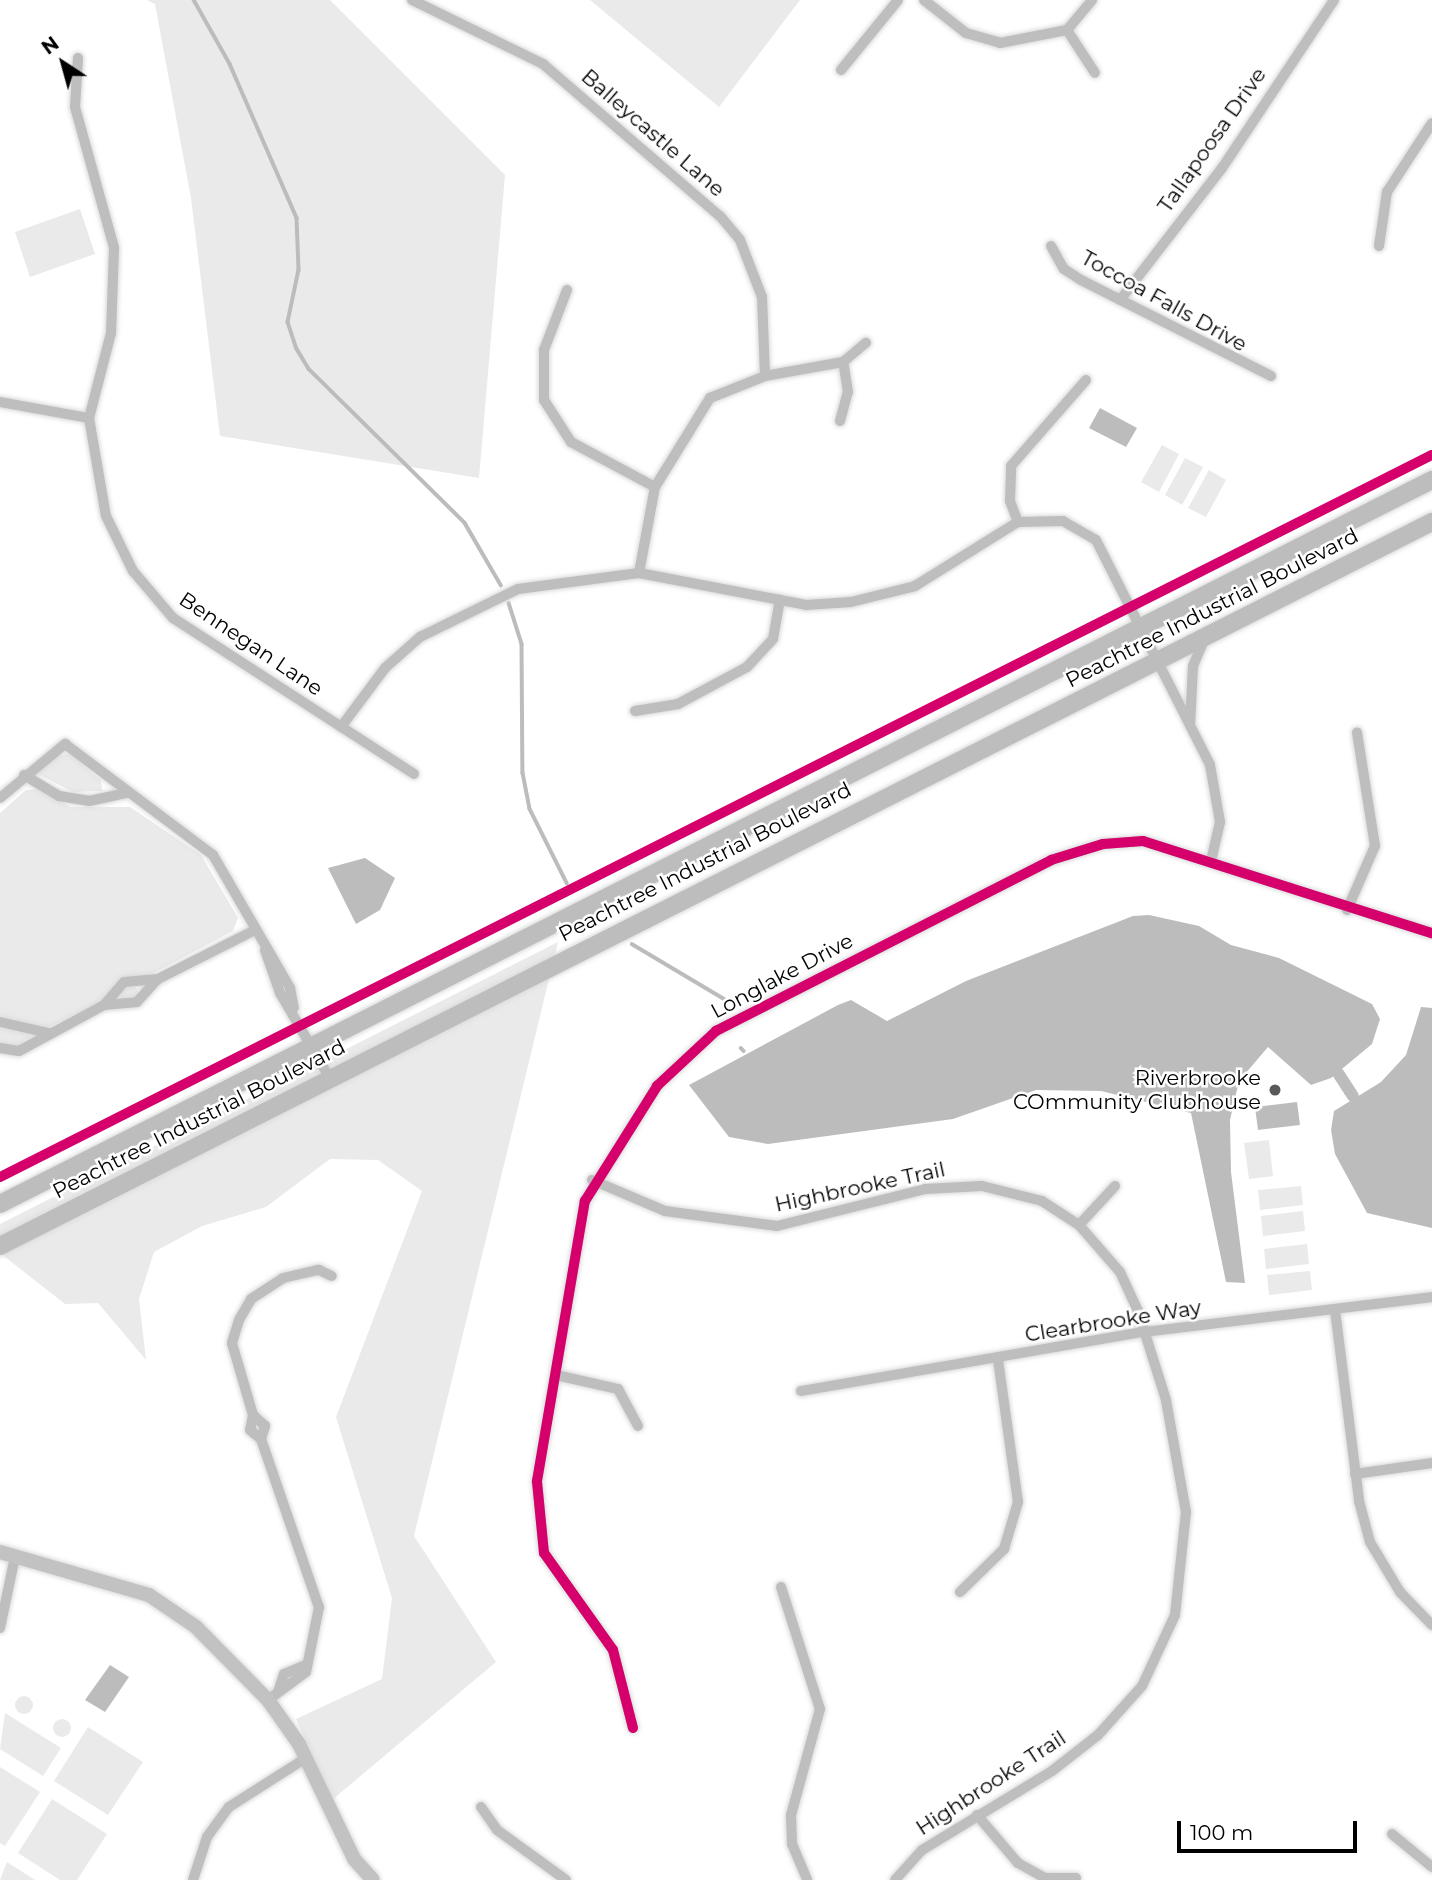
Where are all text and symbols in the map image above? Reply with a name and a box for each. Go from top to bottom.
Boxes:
north arrow [28,28,98,98]
text: N [37,32,63,59]
street label: Tallapoosa Drive [1153,63,1271,217]
street label: Balleycastle Lane [576,64,730,202]
street label: Toccoa Falls Drive [1077,245,1251,357]
street label: Peachtree Industrial Boulevard [1061,523,1363,693]
street label: Bennegan Lane [174,587,328,701]
street label: Peachtree Industrial Boulevard [554,777,856,947]
street label: Longlake Drive [707,928,857,1024]
street label: Peachtree Industrial Boulevard [48,1034,350,1204]
place label: Riverbrooke COmmunity Clubhouse [1013,1065,1261,1115]
marker: Riverbrooke COmmunity Clubhouse [1267,1082,1283,1098]
street label: Highbrooke Trail [773,1157,947,1217]
street label: Clearbrooke Way [1023,1295,1203,1347]
street label: Highbrooke Trail [911,1725,1071,1841]
scale bar [1180,1806,1360,1850]
text: 100 m [1190,1820,1253,1845]

